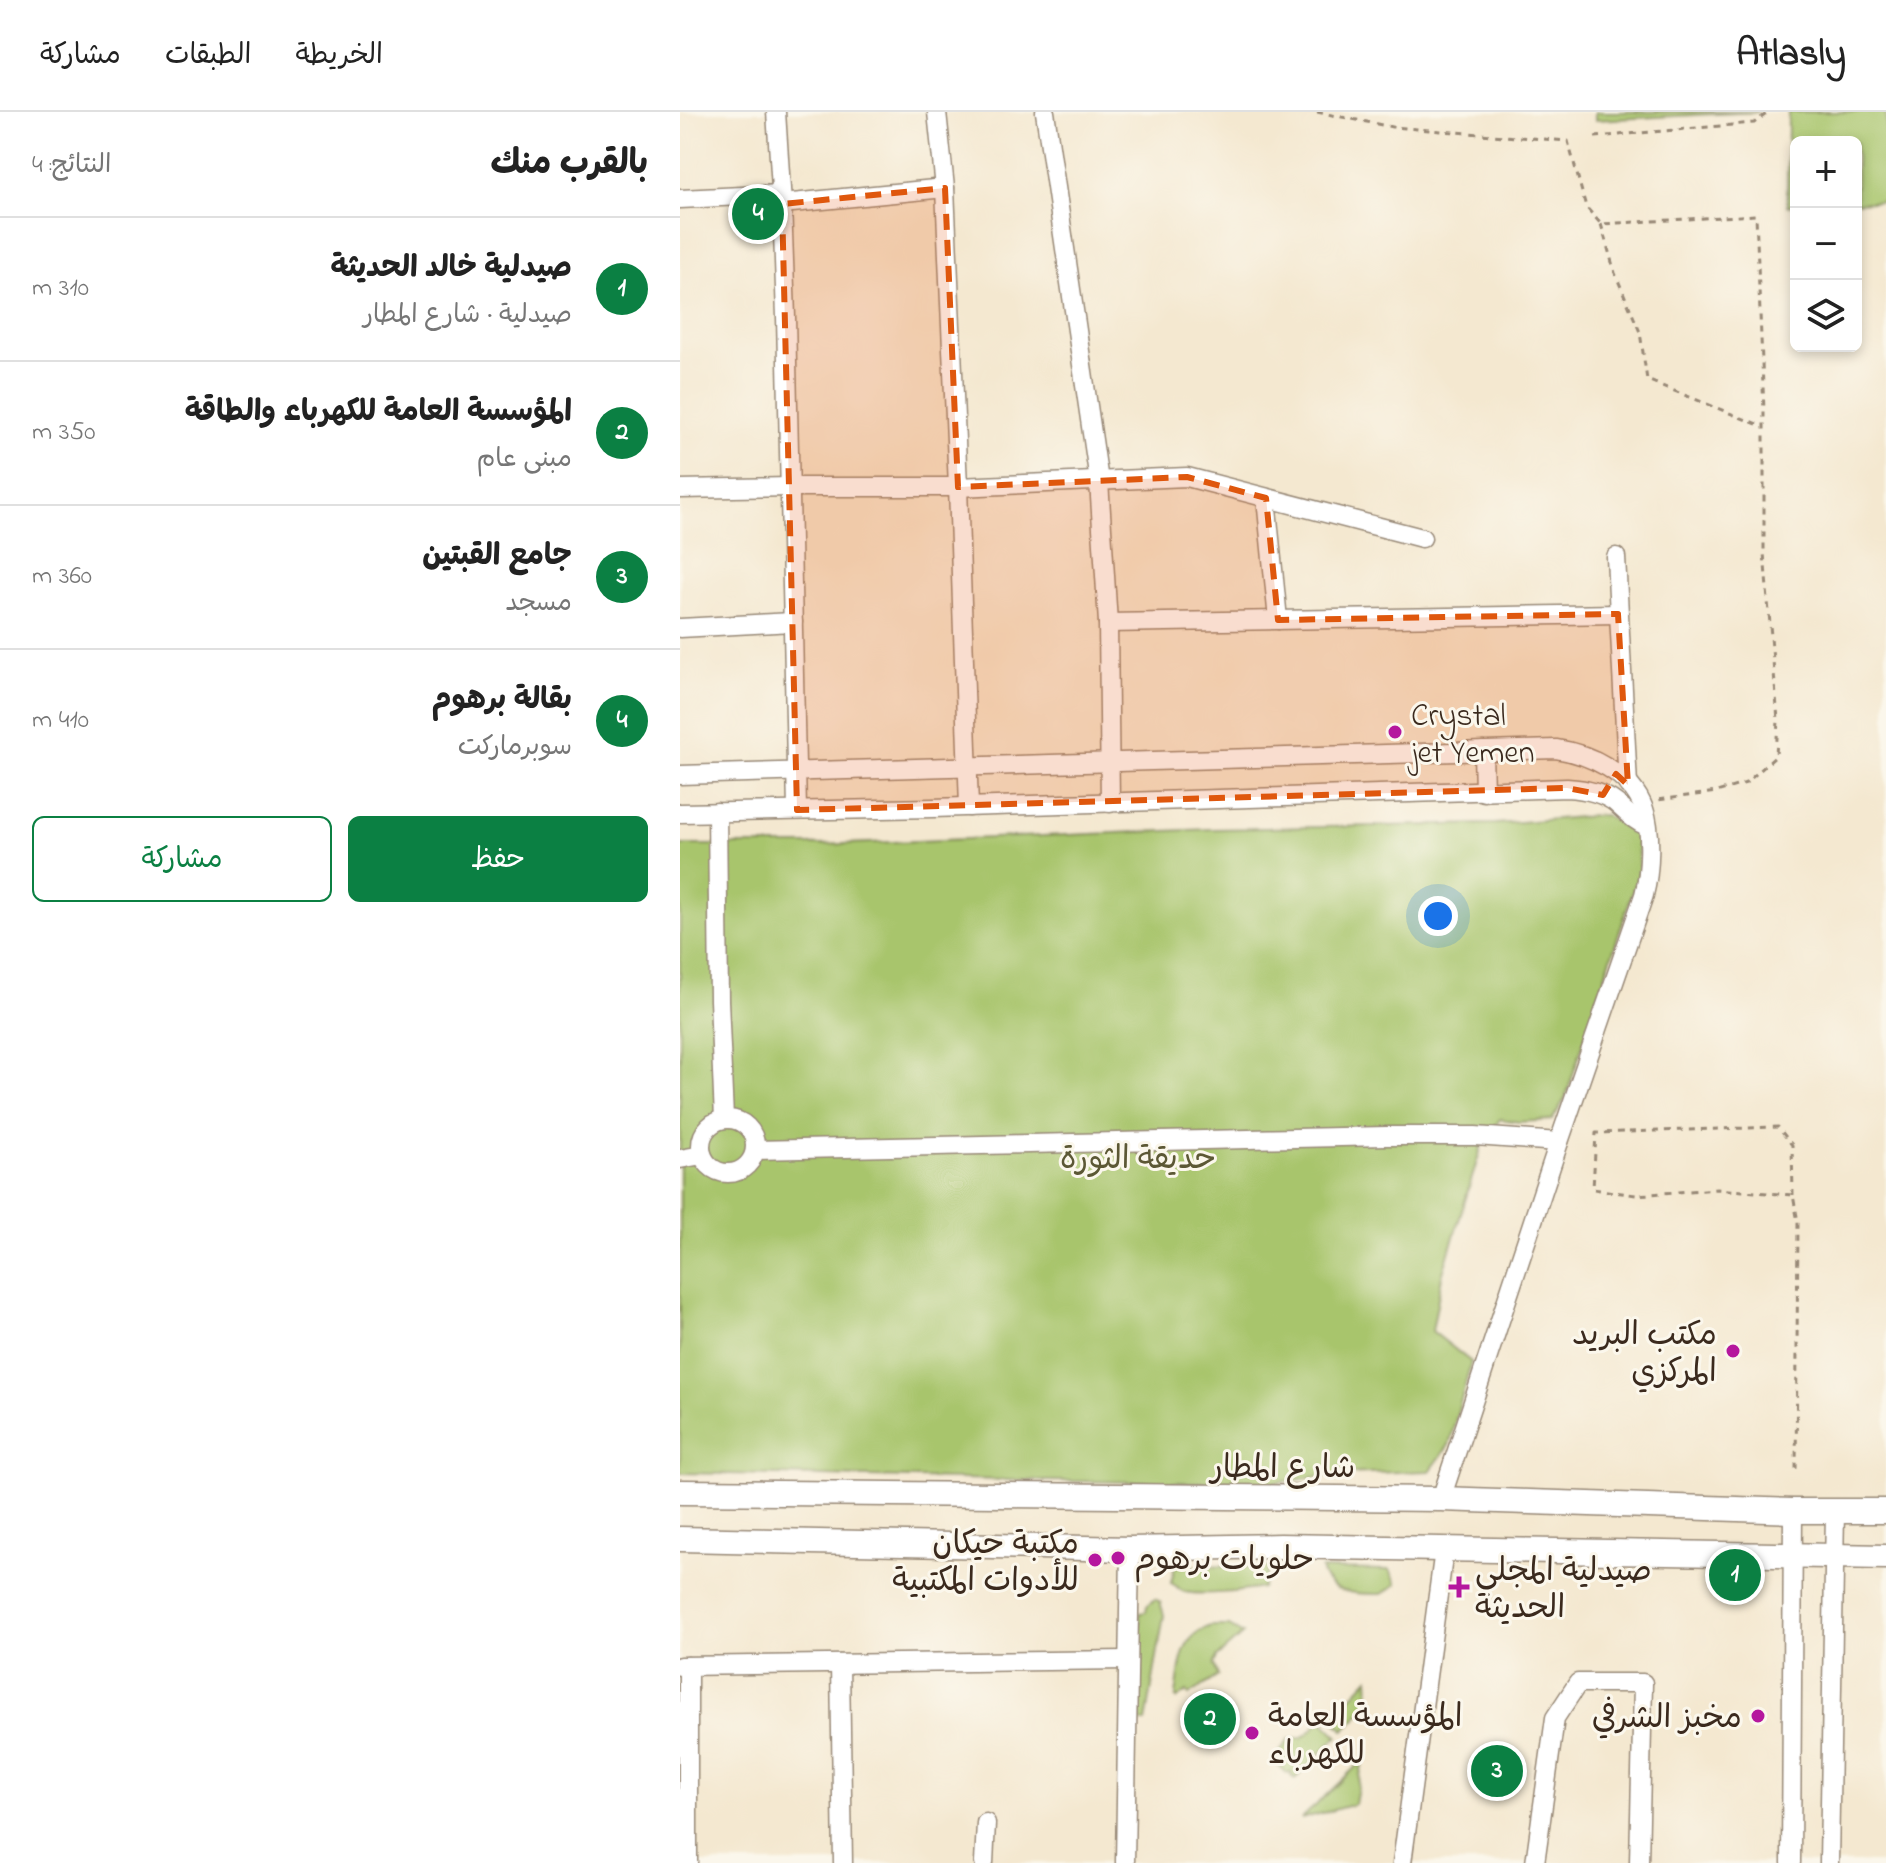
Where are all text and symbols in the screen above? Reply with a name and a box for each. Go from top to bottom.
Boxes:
text: Atlasly [1736,27,1846,83]
text: مشاركة [40,36,121,77]
text: الطبقات [165,36,251,77]
text: الخريطة [295,36,383,77]
map controls [1790,136,1862,352]
button: + [1790,136,1862,208]
text: بالقرب منك [490,140,648,190]
text: النتائج: 4 [32,147,111,185]
pin: 4 [732,184,784,244]
button: − [1790,208,1862,280]
text: صيدلية خالد الحديثة [330,247,572,291]
text: 310 m [32,270,89,308]
text: 1 [618,270,626,308]
button: layers [1790,280,1862,352]
text: صيدلية · شارع المطار [363,297,572,335]
text: المؤسسة العامة للكهرباء والطاقة [185,391,572,435]
text: 350 m [32,414,96,452]
text: 2 [616,414,628,452]
text: مبنى عام [476,441,572,479]
text: جامع القبتين [422,535,572,579]
text: 360 m [32,558,92,596]
text: 3 [617,558,627,596]
text: مسجد [505,585,572,623]
text: بقالة برهوم [432,679,572,723]
place label: Crystal jet Yemen [1407,694,1534,778]
text: 410 m [32,702,89,740]
text: 4 [617,702,627,740]
marker: Crystal jet Yemen [1386,723,1404,741]
text: سوبرماركت [458,729,572,767]
button: مشاركة [32,816,332,902]
button: حفظ [348,816,648,902]
your location [1418,896,1458,936]
park label: حديقة الثورة [1060,1137,1216,1184]
place label: مكتب البريد المركزي [1572,1313,1717,1397]
marker: مكتب البريد المركزي [1724,1342,1742,1360]
street label: شارع المطار [1208,1446,1355,1493]
place label: مكتبة حيكان للأدوات المكتبية [892,1522,1079,1606]
place label: حلويات برهوم [1134,1538,1314,1585]
pin: 1 [1709,1545,1761,1605]
marker: حلويات برهوم [1109,1549,1127,1567]
place label: صيدلية المجلي الحديثة [1475,1549,1652,1633]
marker: مكتبة حيكان للأدوات المكتبية [1086,1551,1104,1569]
marker: صيدلية المجلي الحديثة [1450,1578,1468,1596]
pin: 2 [1184,1689,1236,1749]
place label: المؤسسة العامة للكهرباء [1268,1695,1463,1779]
place label: مخبز الشرفي [1592,1696,1742,1743]
marker: مخبز الشرفي [1749,1707,1767,1725]
marker: المؤسسة العامة للكهرباء [1243,1724,1261,1742]
pin: 3 [1471,1741,1523,1801]

